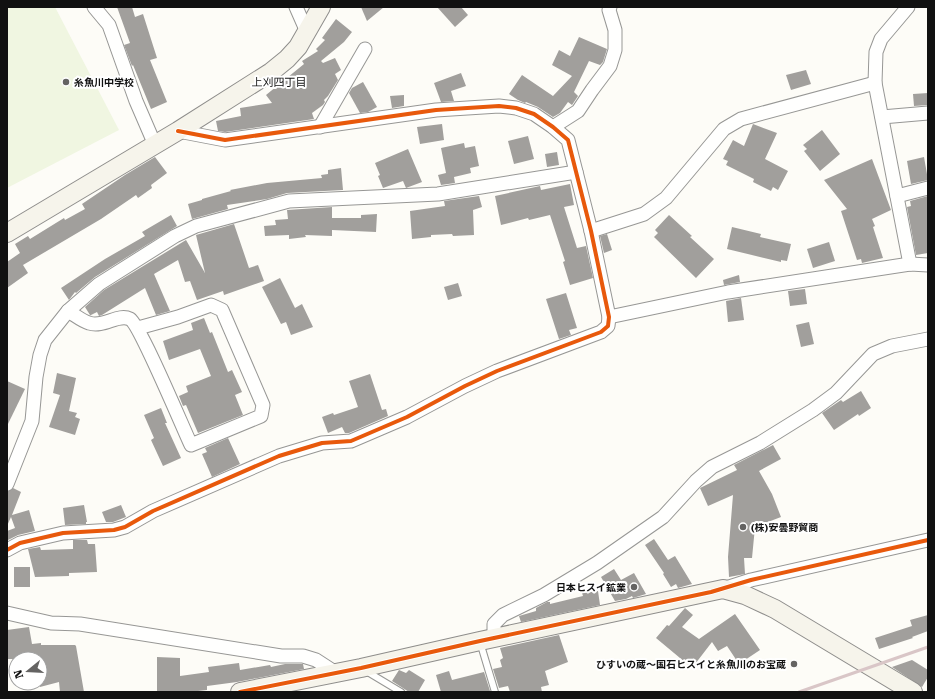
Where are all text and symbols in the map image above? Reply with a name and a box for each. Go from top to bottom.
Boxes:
district label: 上刈四丁目 [252,76,307,89]
marker: 糸魚川中学校 [61,77,71,87]
place label: 糸魚川中学校 [74,77,134,88]
marker: (株)安曇野貿商 [738,522,748,532]
place label: (株)安曇野貿商 [751,522,818,533]
place label: 日本ヒスイ鉱業 [556,582,626,593]
marker: 日本ヒスイ鉱業 [629,582,639,592]
north arrow [8,651,48,691]
place label: ひすいの蔵～国石ヒスイと糸魚川のお宝蔵 [596,659,786,670]
marker: ひすいの蔵～国石ヒスイと糸魚川のお宝蔵 [789,659,799,669]
text: N [11,667,26,680]

